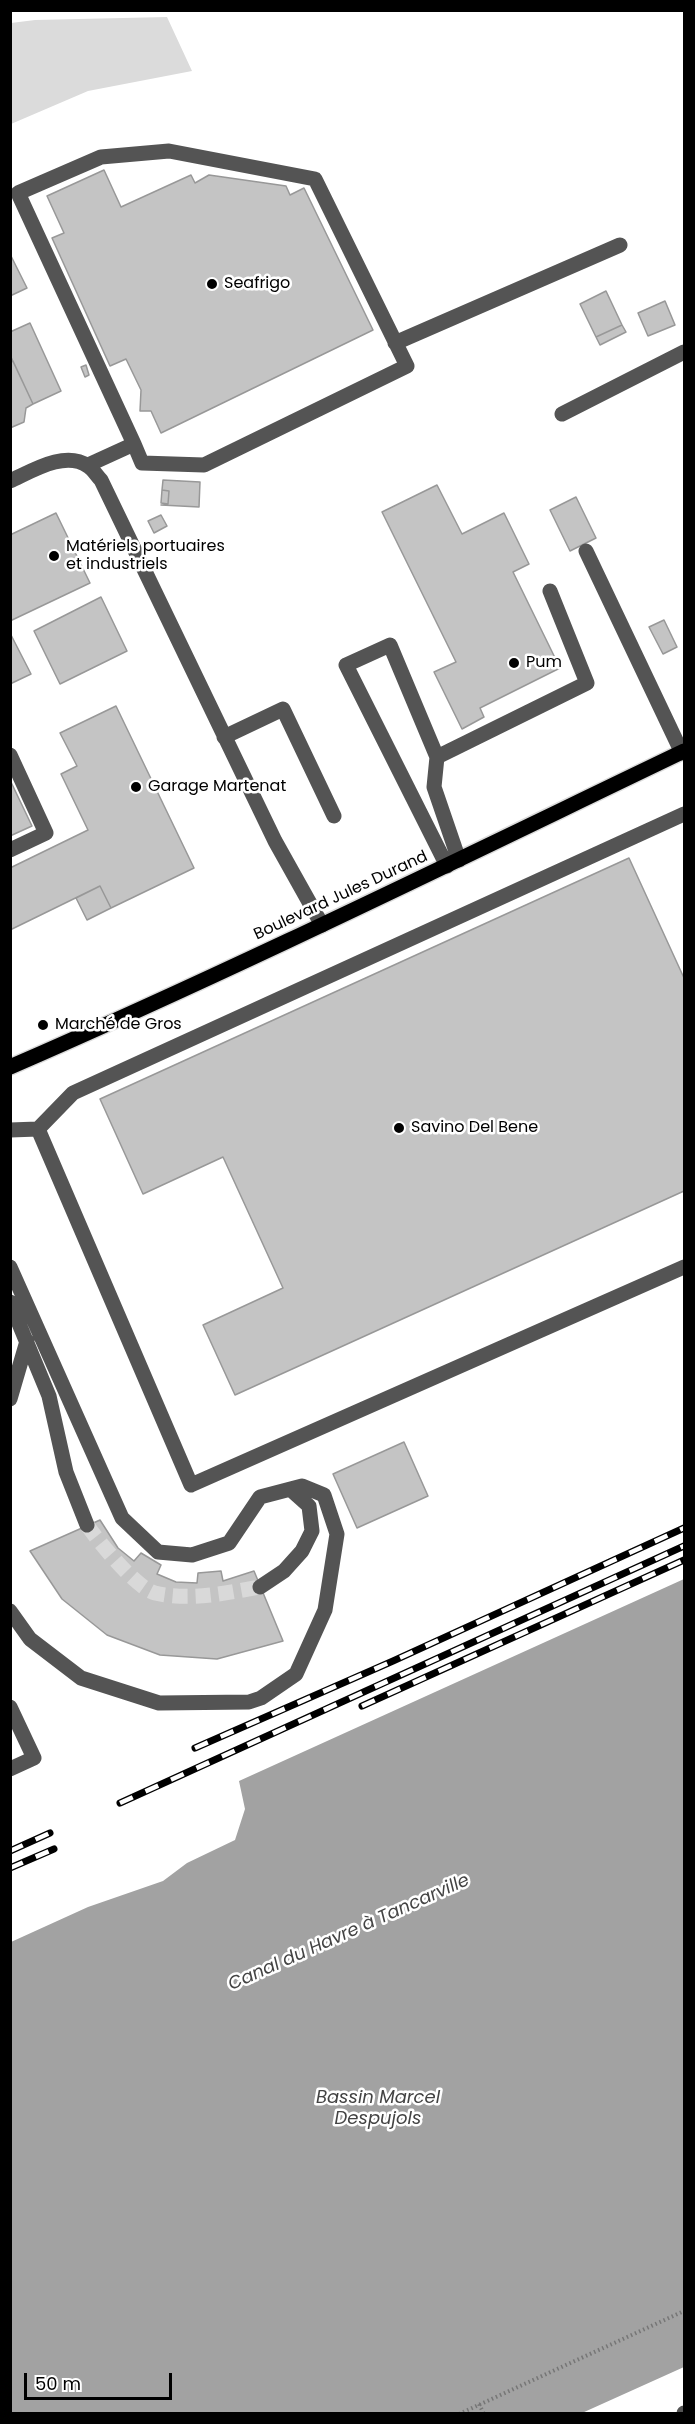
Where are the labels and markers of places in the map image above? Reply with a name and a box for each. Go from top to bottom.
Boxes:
place label: Seafrigo [224,274,290,294]
marker: Seafrigo [205,277,219,291]
place label: Matériels portuaires et industriels [66,537,225,575]
marker: Matériels portuaires et industriels [47,549,61,563]
place label: Pum [526,653,562,673]
marker: Pum [507,656,521,670]
place label: Garage Martenat [148,777,286,797]
marker: Garage Martenat [129,780,143,794]
place label: Marché de Gros [55,1015,182,1035]
marker: Marché de Gros [36,1018,50,1032]
place label: Savino Del Bene [411,1118,538,1138]
marker: Savino Del Bene [392,1121,406,1135]

